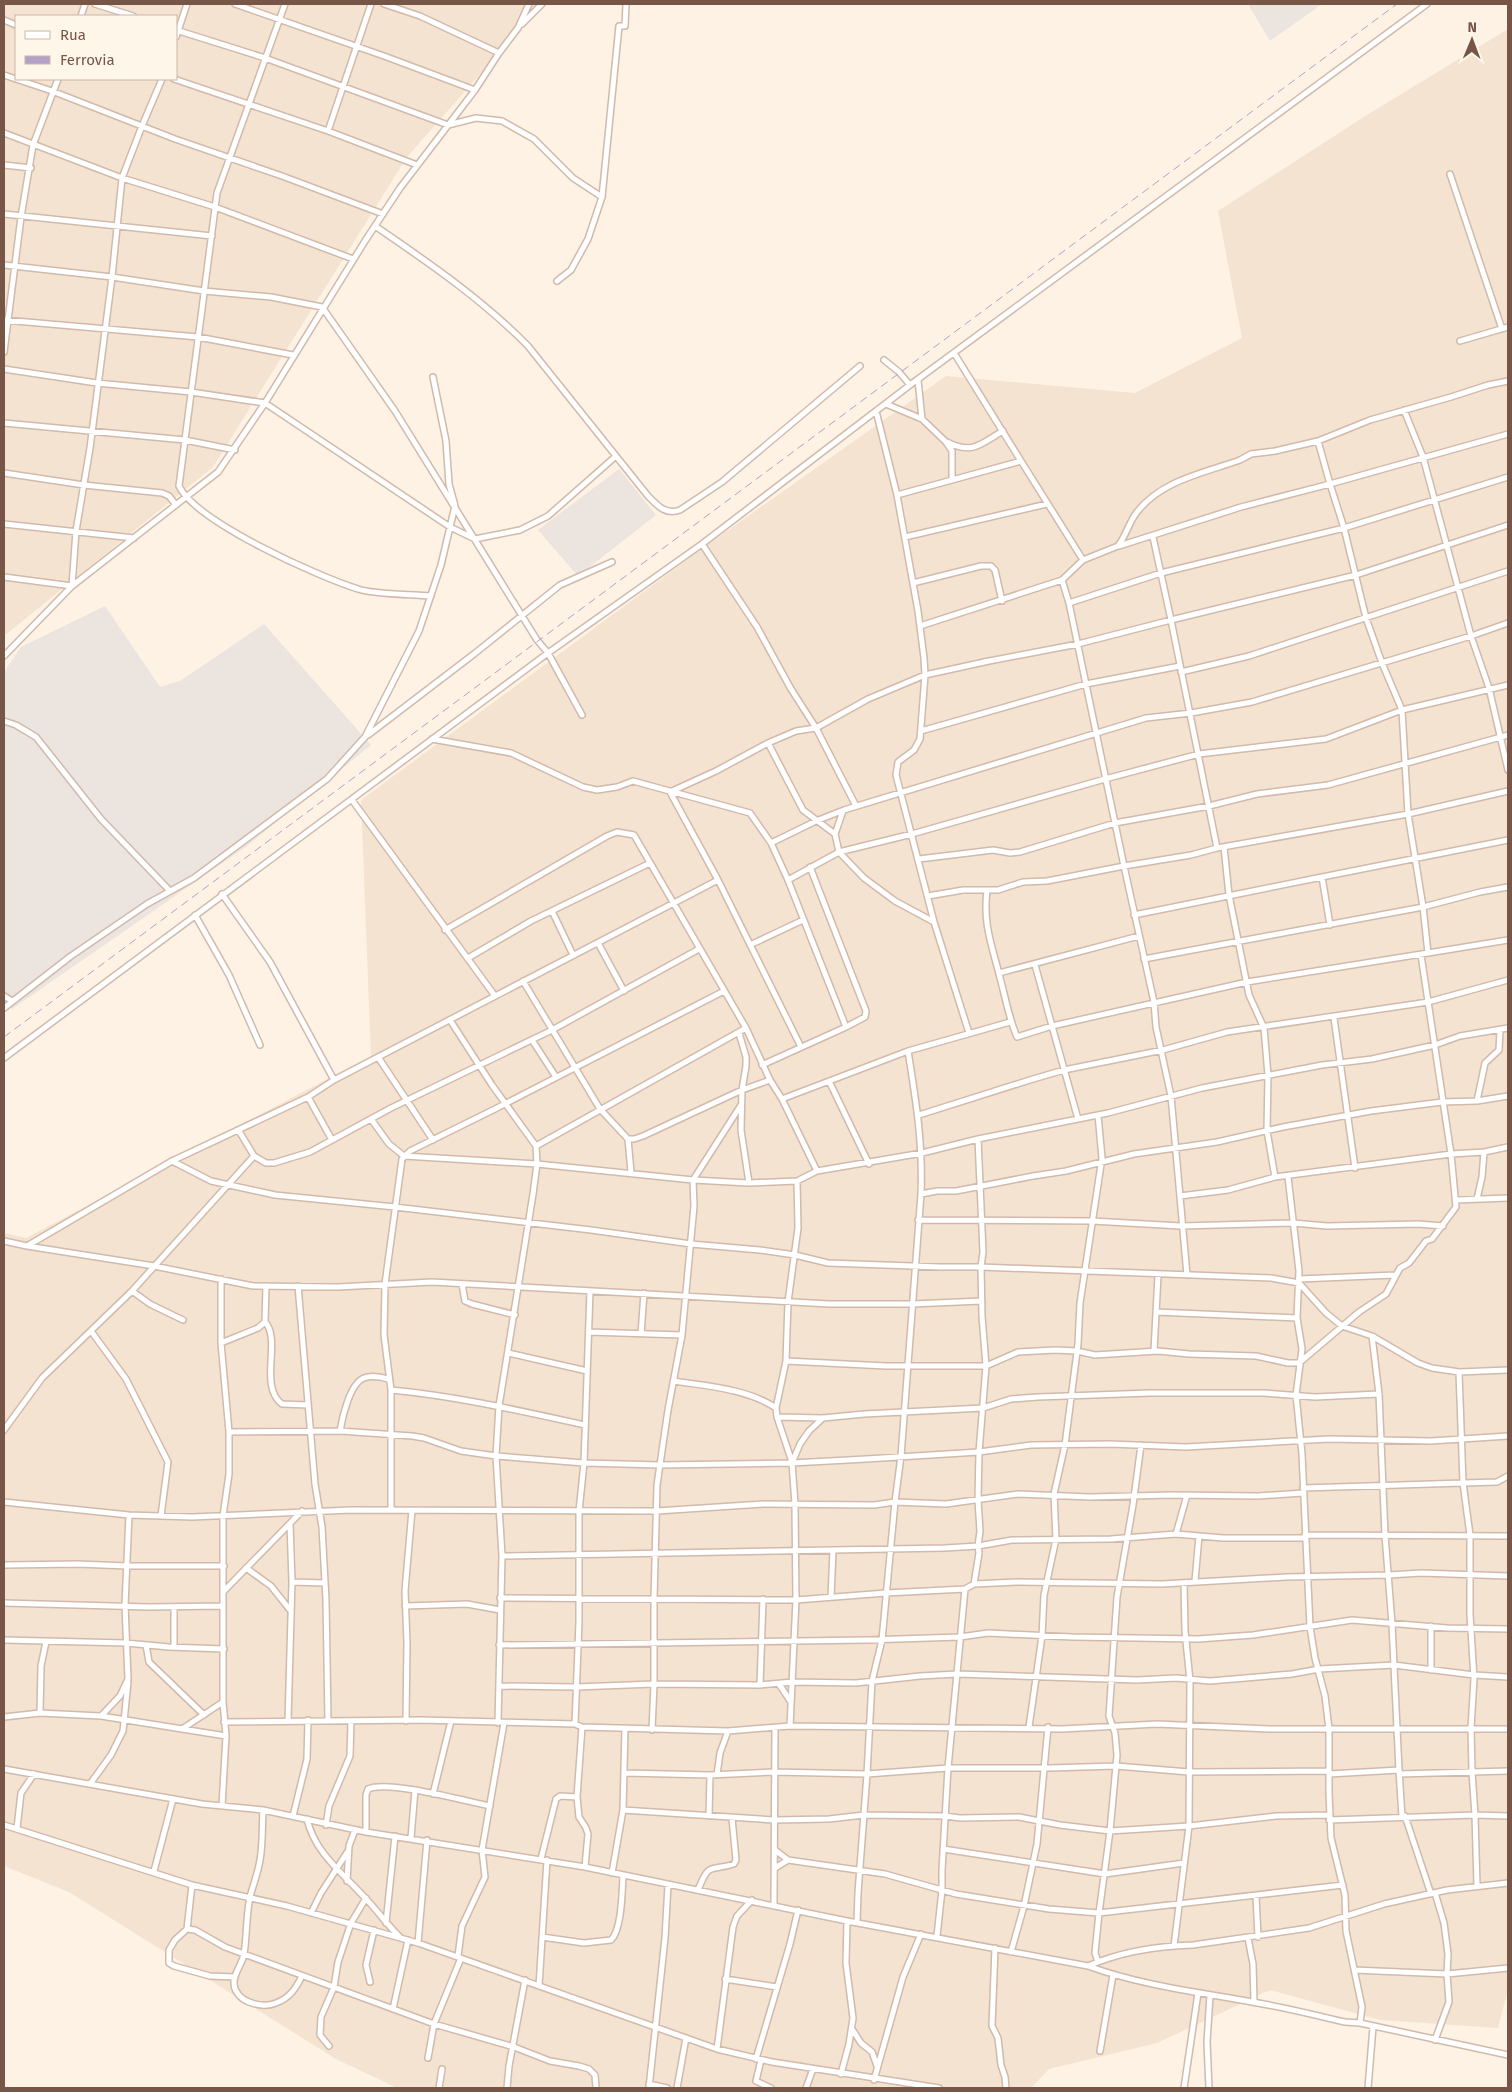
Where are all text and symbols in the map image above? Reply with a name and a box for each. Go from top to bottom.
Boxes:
legend [15,15,178,80]
north arrow [1447,15,1497,65]
text: N [1467,19,1477,36]
text: Rua [60,26,86,44]
text: Ferrovia [60,51,115,69]

